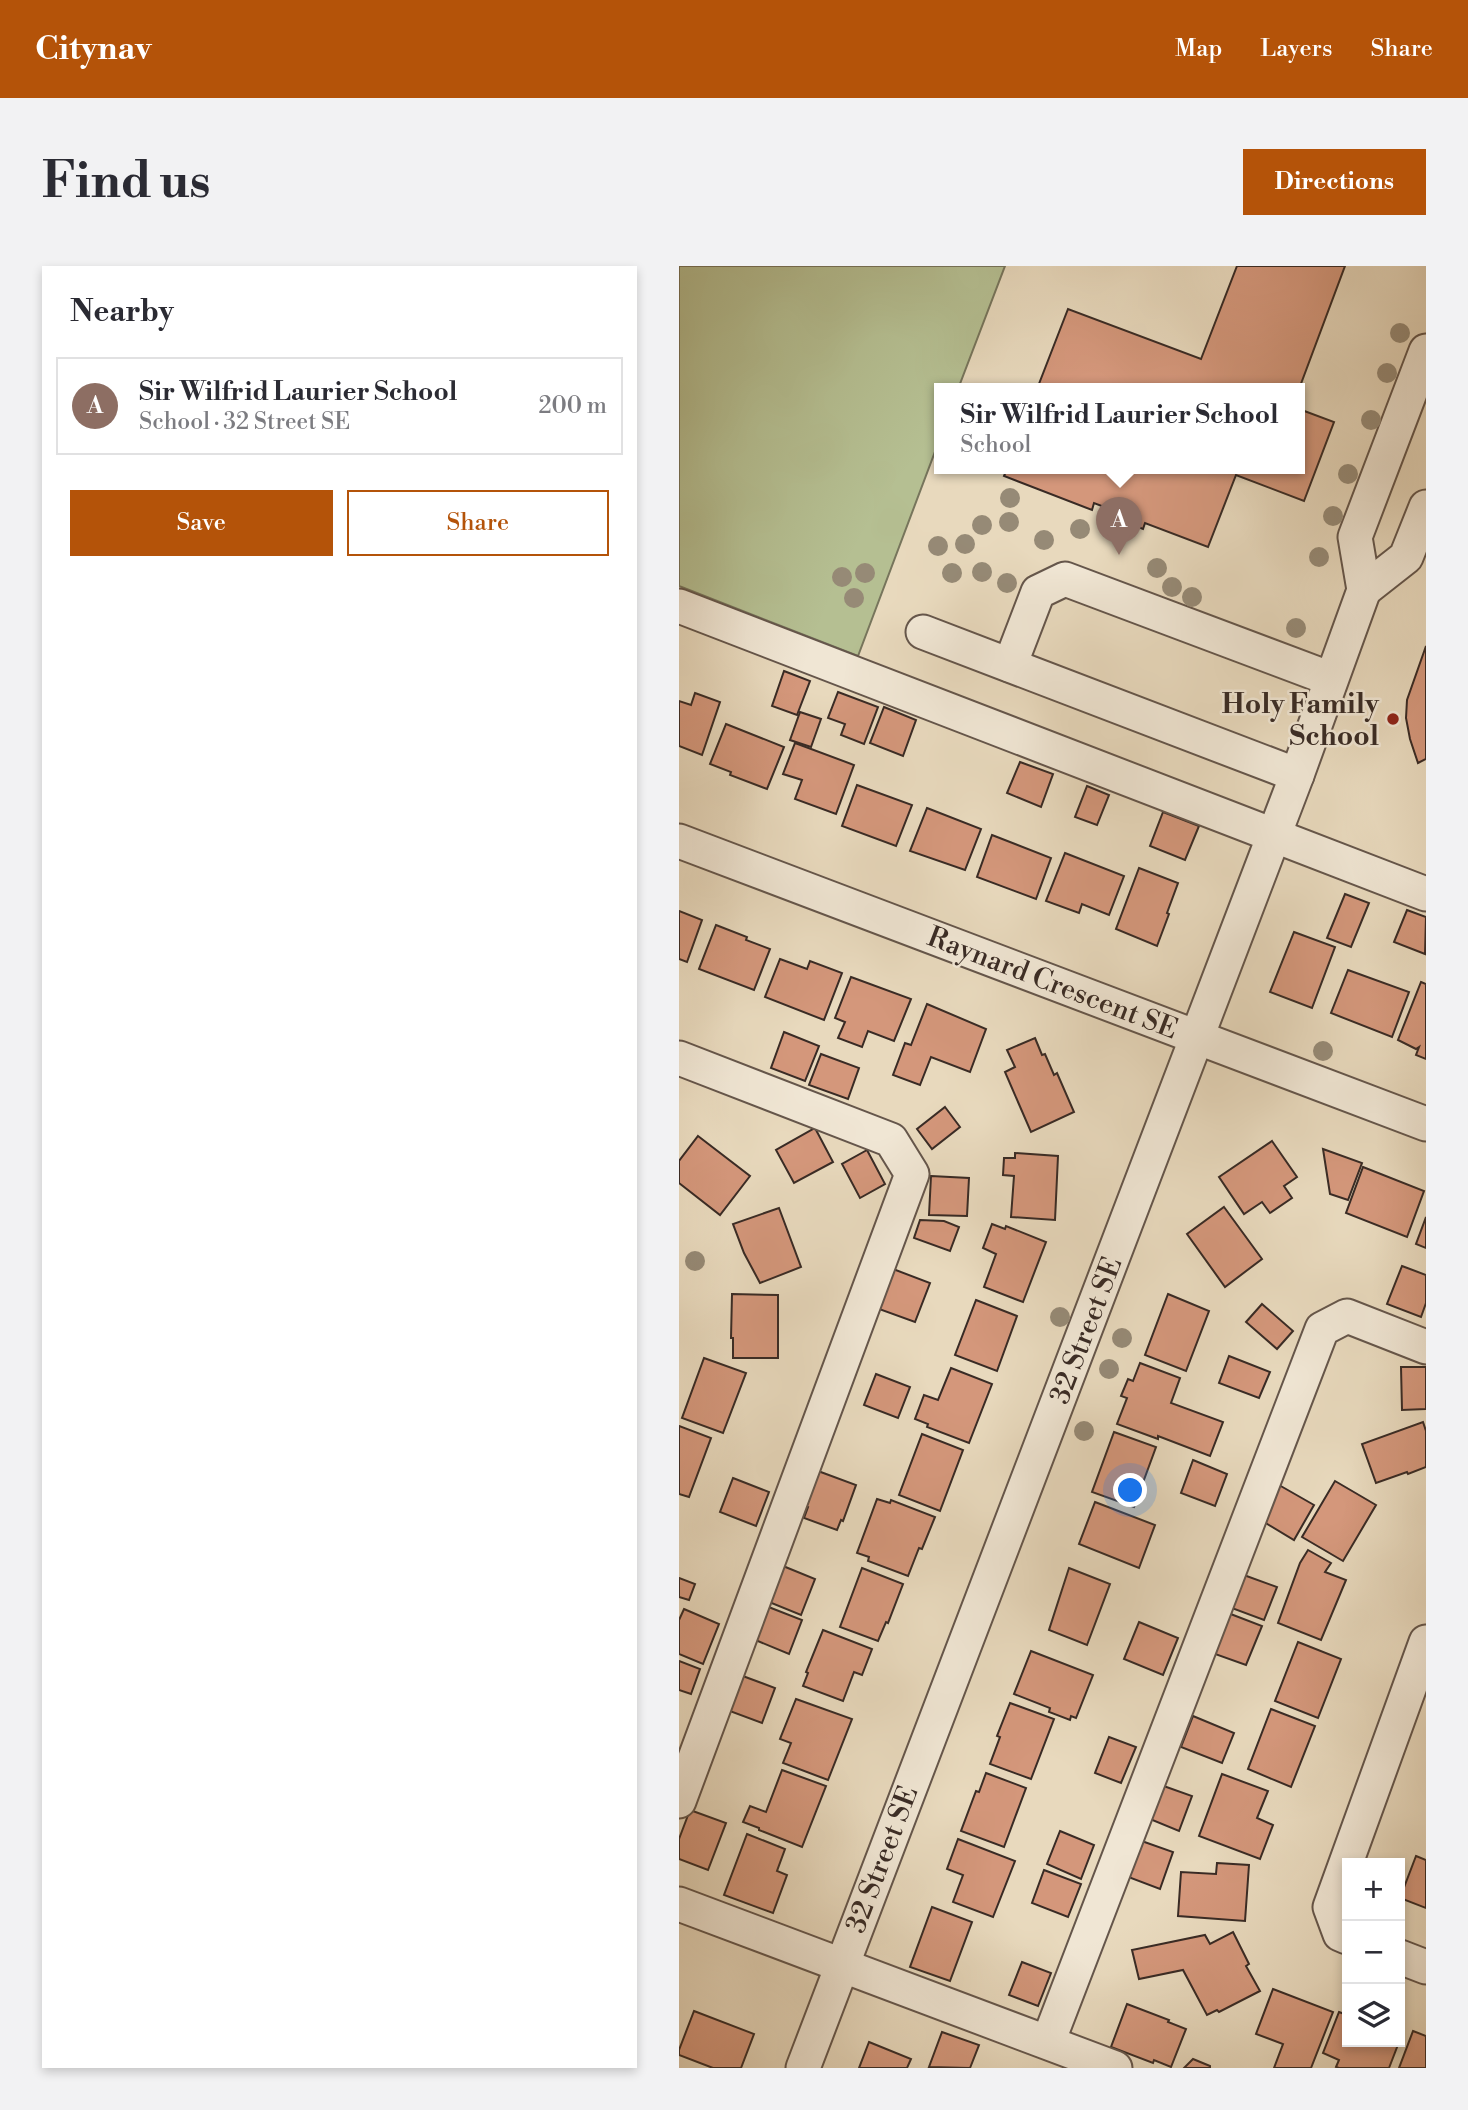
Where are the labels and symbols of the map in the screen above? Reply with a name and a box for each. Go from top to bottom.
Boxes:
pin: A [1096,497,1142,555]
place label: Holy Family School [1222,687,1380,754]
marker: Holy Family School [1385,711,1401,727]
street label: Raynard Crescent SE [922,919,1183,1047]
street label: 32 Street SE [1042,1252,1130,1409]
your location [1113,1473,1147,1507]
street label: 32 Street SE [838,1781,926,1938]

